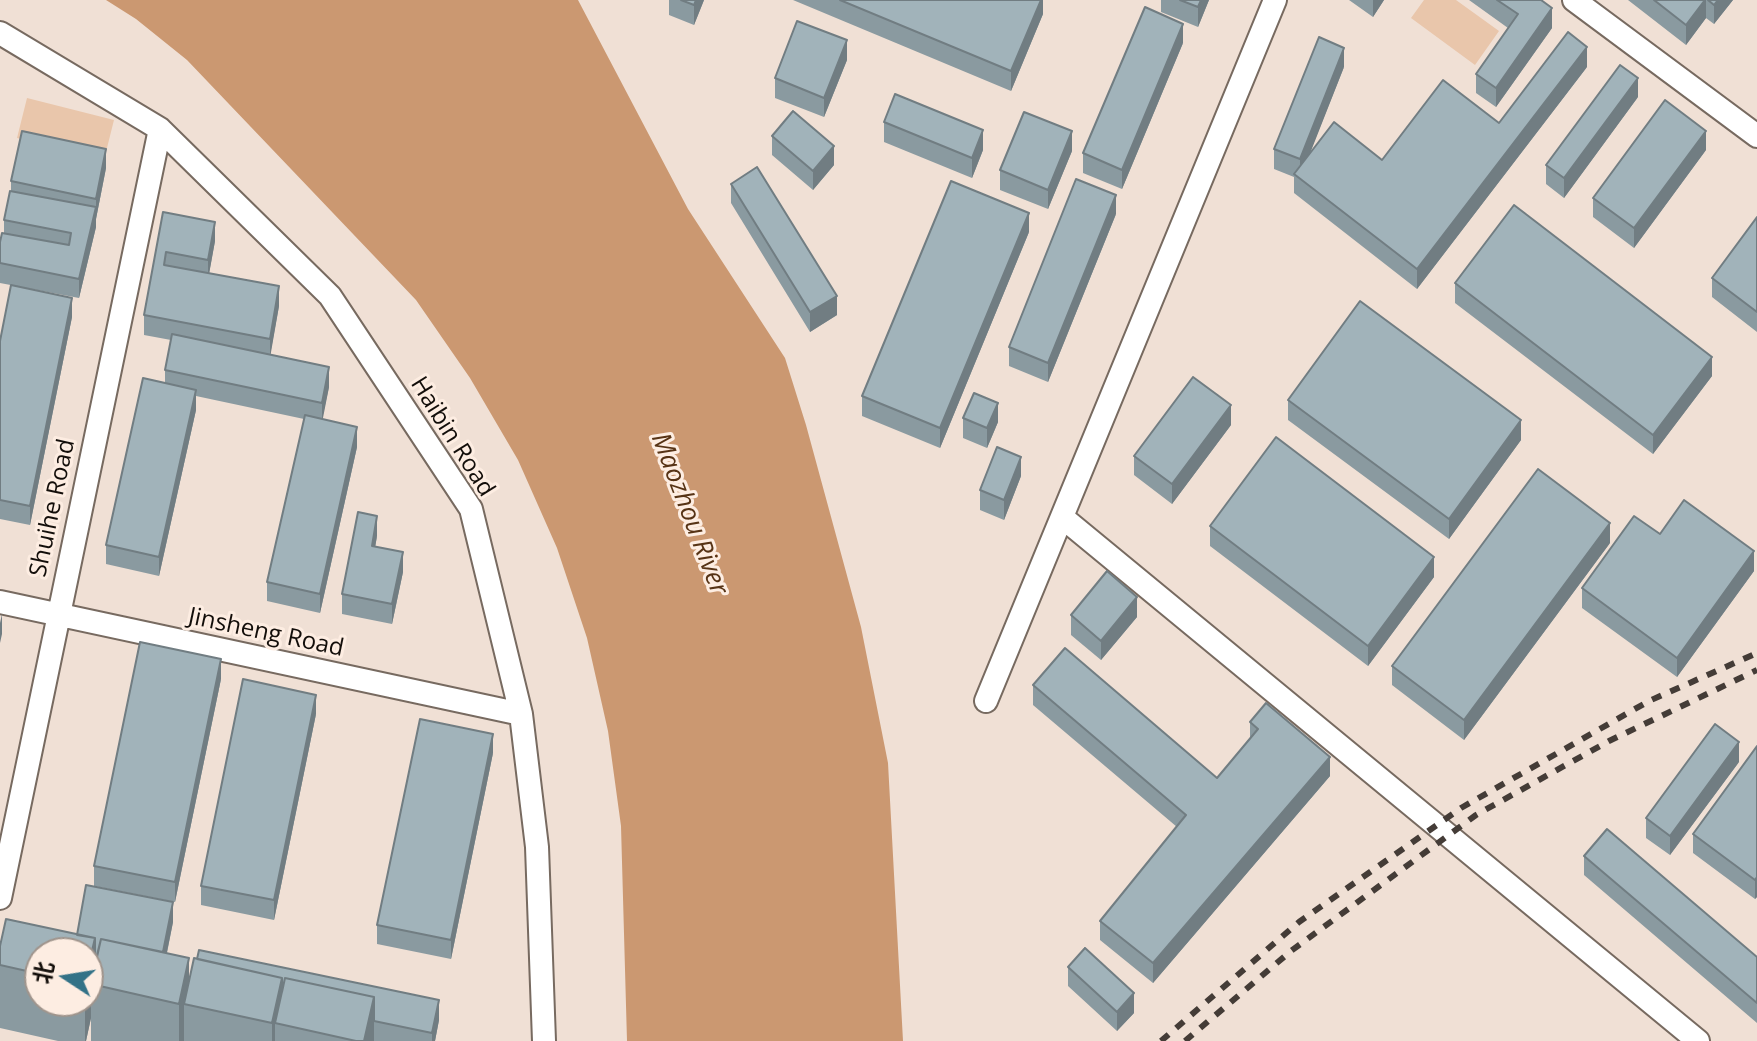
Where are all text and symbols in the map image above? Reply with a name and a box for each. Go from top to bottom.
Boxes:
street label: Haibin Road [404,372,500,502]
water label: Maozhou River [644,429,734,599]
street label: Shuihe Road [24,436,82,580]
street label: Jinsheng Road [186,602,346,664]
north arrow [24,937,104,1017]
text: 北 [26,959,59,986]

